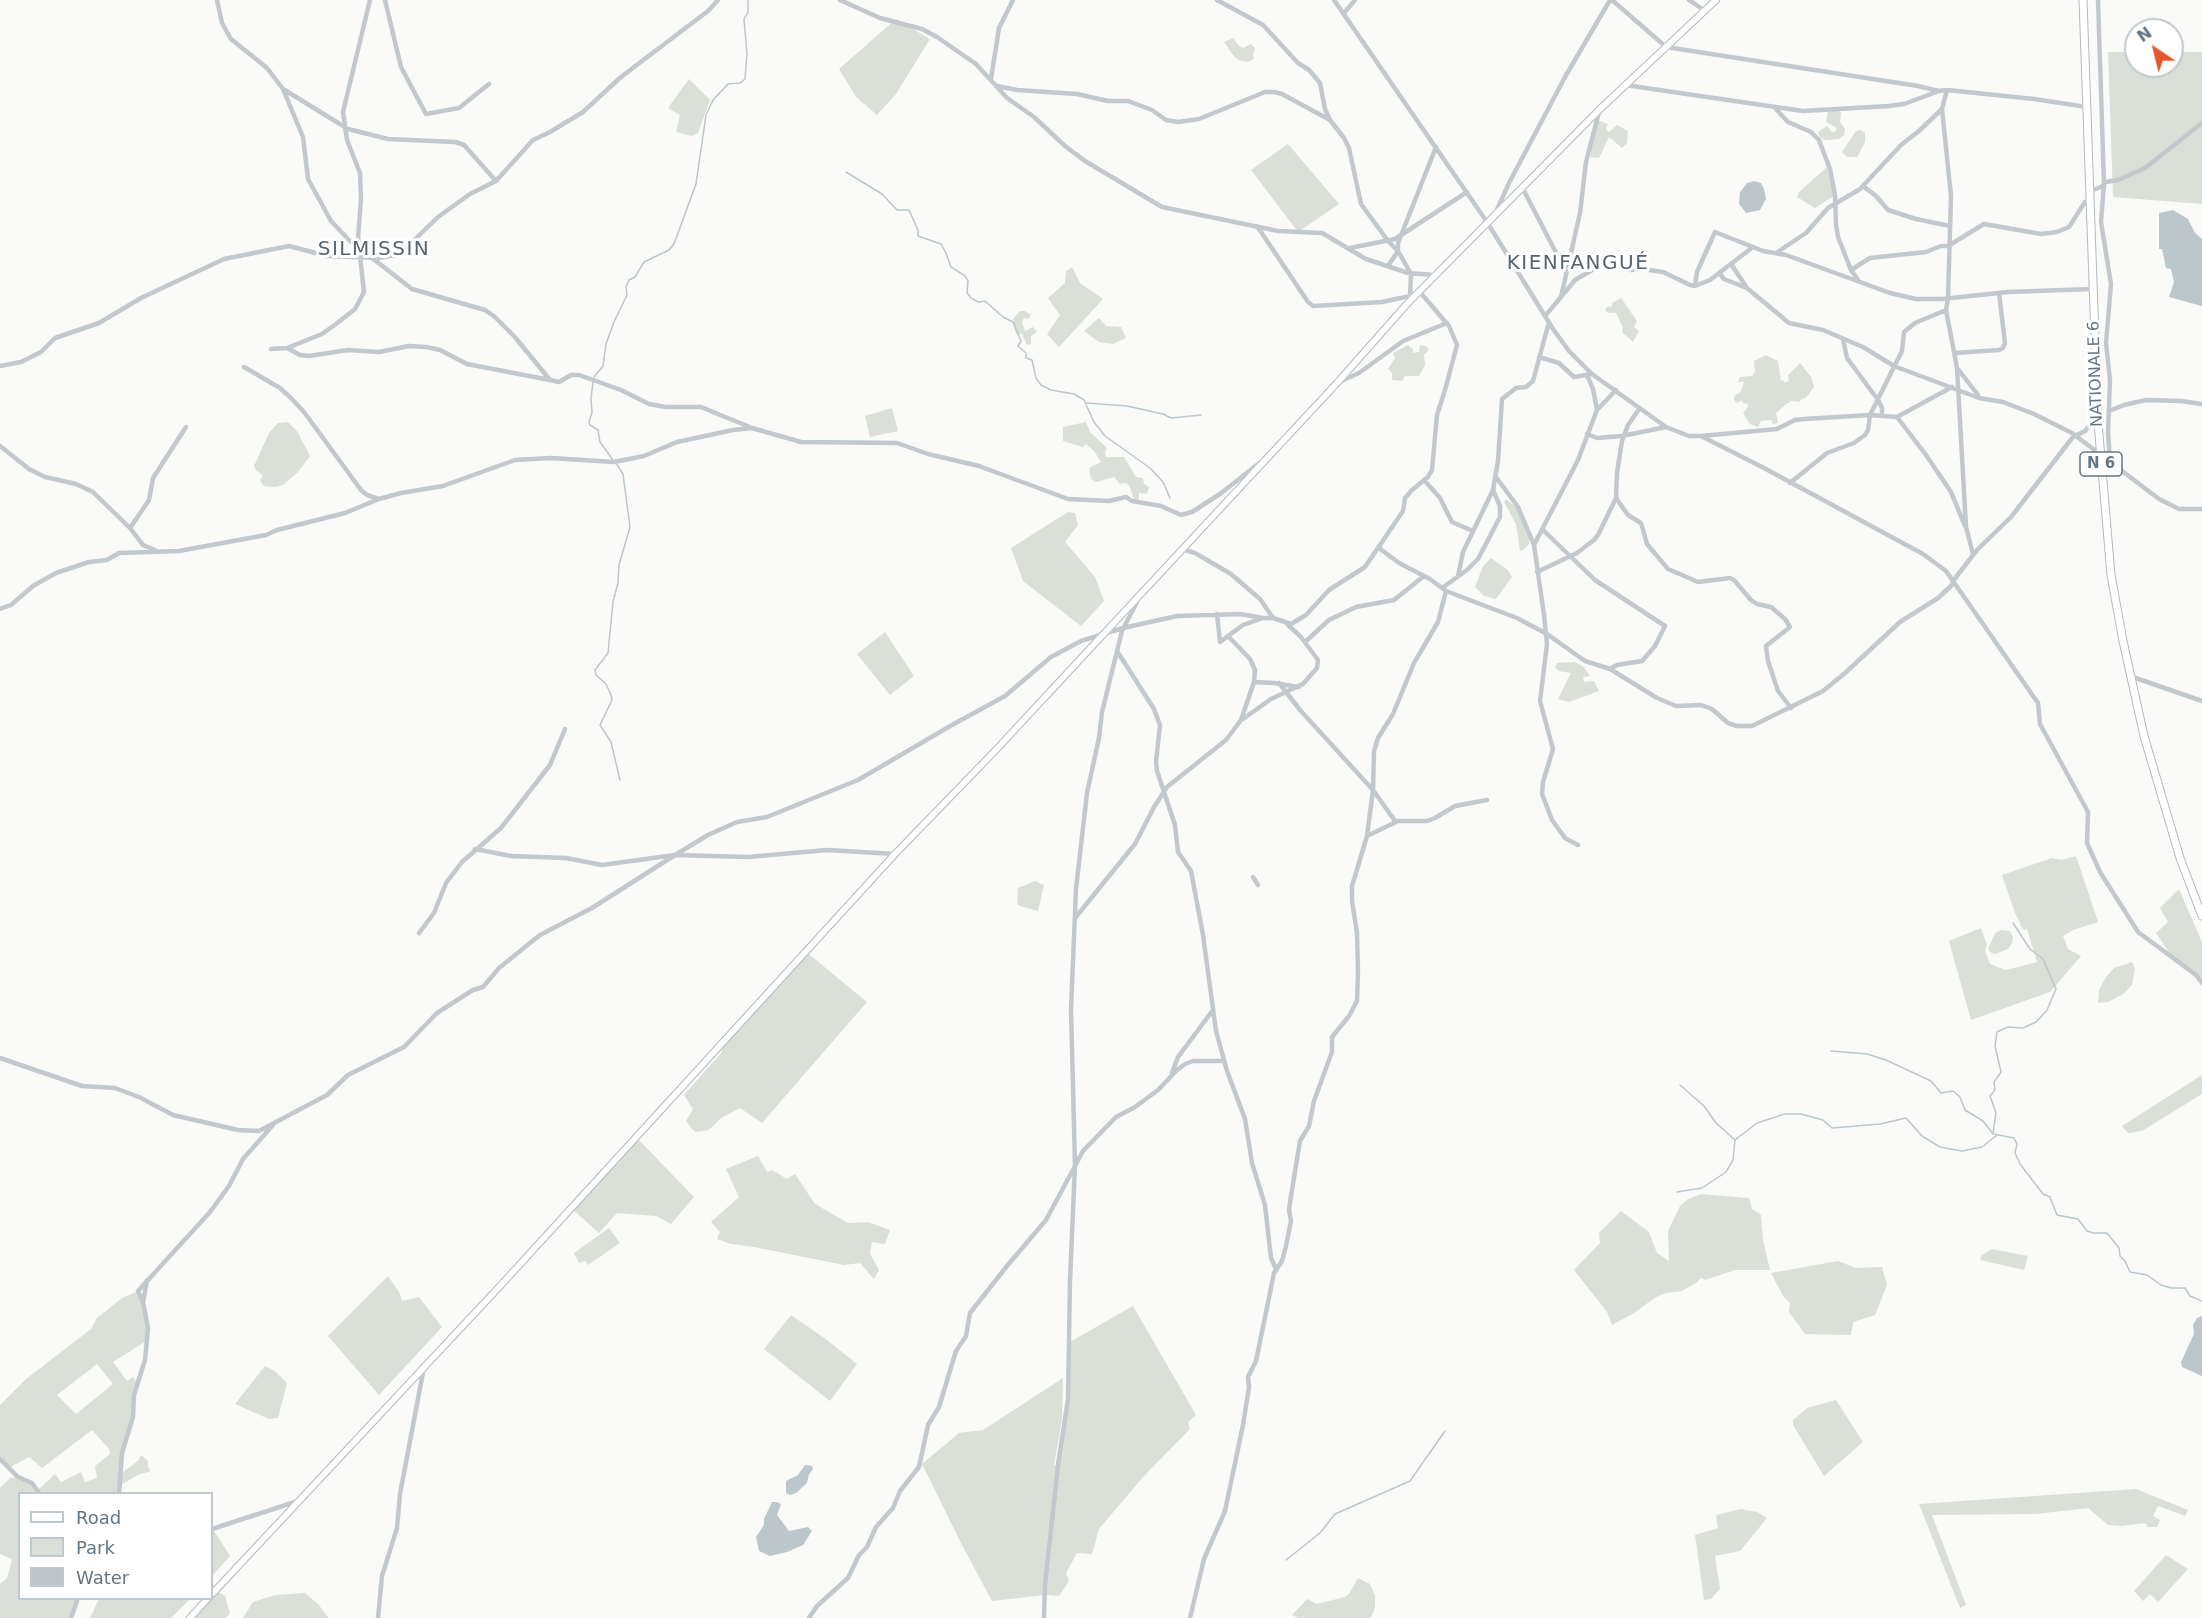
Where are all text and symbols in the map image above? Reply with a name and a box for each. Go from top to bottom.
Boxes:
north arrow [2124,18,2184,78]
text: N [2134,23,2155,46]
district label: SILMISSIN [318,238,430,262]
district label: KIENFANGUÉ [1507,252,1649,276]
street label: NATIONALE 6 [2085,321,2107,427]
road number: N 6 [2080,452,2122,476]
legend [18,1492,213,1600]
text: Road [76,1507,121,1528]
text: Park [76,1537,115,1558]
text: Water [76,1567,129,1588]

